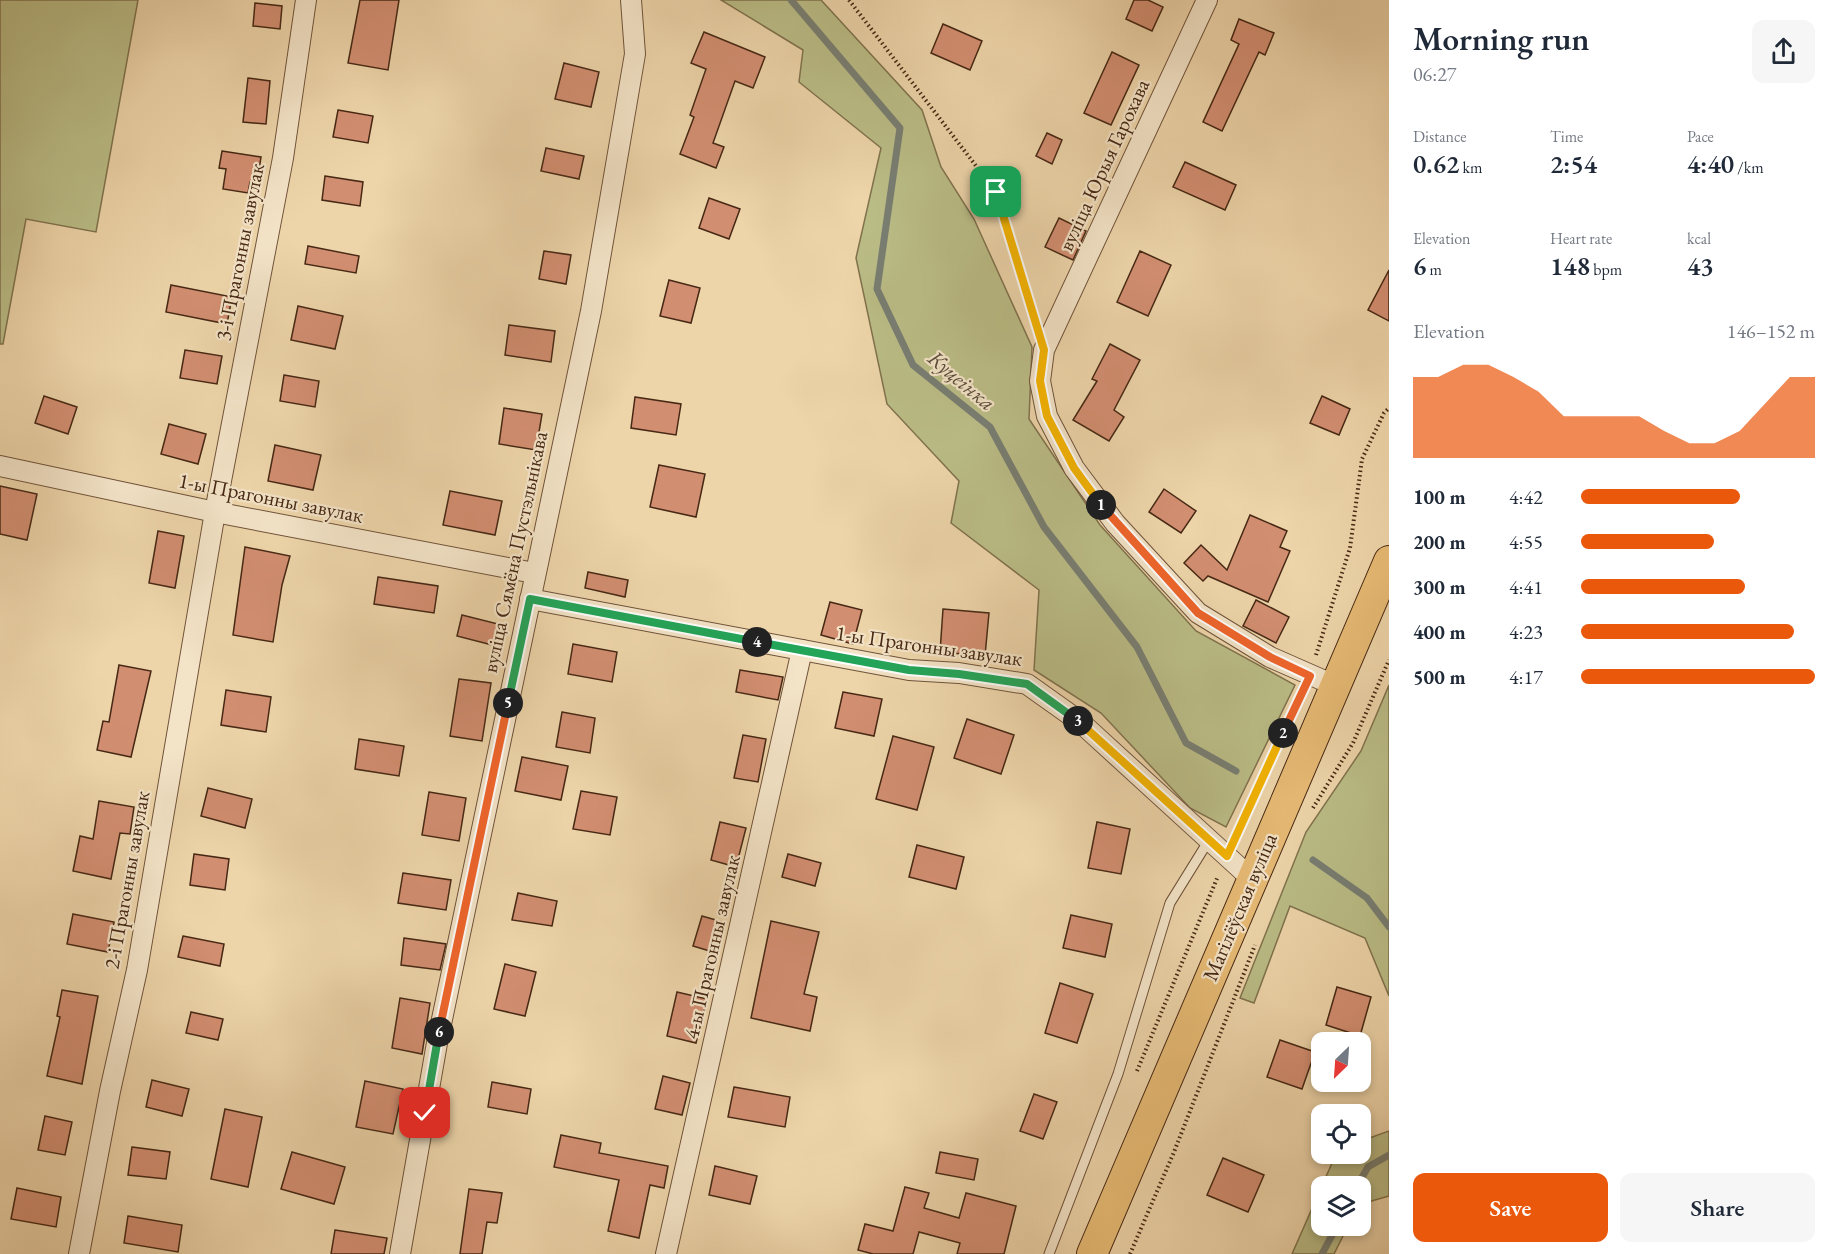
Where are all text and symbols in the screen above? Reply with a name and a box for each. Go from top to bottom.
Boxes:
text: Morning run [1413,17,1590,60]
button: share [1752,20,1815,83]
text: 06:27 [1413,61,1456,87]
street label: вуліца Юрыя Гарохава [1052,74,1155,255]
text: Distance [1413,126,1466,147]
text: Time [1550,126,1583,147]
text: Pace [1687,126,1714,147]
text: 0.62 [1413,147,1459,181]
text: 2:54 [1550,147,1597,181]
text: 4:40 [1687,147,1734,181]
text: km [1459,157,1482,178]
text: /km [1734,157,1764,178]
street label: 3-і Прагонны завулак [209,161,270,343]
pin [970,166,1021,217]
icon: arrive [979,175,1012,208]
text: Elevation [1413,228,1471,249]
text: Heart rate [1550,228,1612,249]
text: kcal [1687,228,1711,249]
text: 6 [1413,249,1426,283]
text: 148 [1550,249,1590,283]
text: 43 [1687,249,1714,283]
text: m [1426,259,1442,280]
text: bpm [1590,259,1622,280]
text: Elevation [1413,318,1485,344]
text: 146–152 m [1727,318,1815,344]
water label: Куцеінка [921,343,1001,417]
street label: вуліца Сямёна Пустэльнікава [476,428,553,675]
street label: 1-ы Прагонны завулак [176,466,366,529]
text: 100 m [1413,484,1466,510]
text: 4:42 [1509,484,1543,510]
pin: 1 [1086,490,1116,520]
text: 1 [1097,494,1105,515]
text: 200 m [1413,529,1466,555]
text: 4:55 [1509,529,1543,555]
text: 300 m [1413,574,1466,600]
text: 4:41 [1509,574,1543,600]
street label: 1-ы Прагонны завулак [834,619,1024,672]
text: 400 m [1413,619,1466,645]
text: 4:23 [1509,619,1543,645]
pin: 4 [742,627,772,657]
text: 4 [753,631,761,652]
text: 500 m [1413,664,1466,690]
text: 4:17 [1509,664,1543,690]
pin: 5 [493,688,523,718]
text: 5 [504,692,512,713]
pin: 3 [1063,706,1093,736]
text: 3 [1074,710,1082,731]
pin: 2 [1268,718,1298,748]
text: 2 [1279,722,1287,743]
street label: 2-і Прагонны завулак [98,789,155,971]
street label: Магілёўская вуліца [1196,828,1283,985]
street label: 4-ы Прагонны завулак [677,852,746,1042]
pin: 6 [424,1017,454,1047]
text: 6 [435,1021,443,1042]
north arrow [1311,1032,1371,1092]
map controls [1311,1032,1371,1236]
pin [399,1087,450,1138]
icon: check [408,1096,441,1129]
button: locate [1311,1104,1371,1164]
button: Save [1413,1173,1608,1242]
button: Share [1620,1173,1815,1242]
button: layers [1311,1176,1371,1236]

